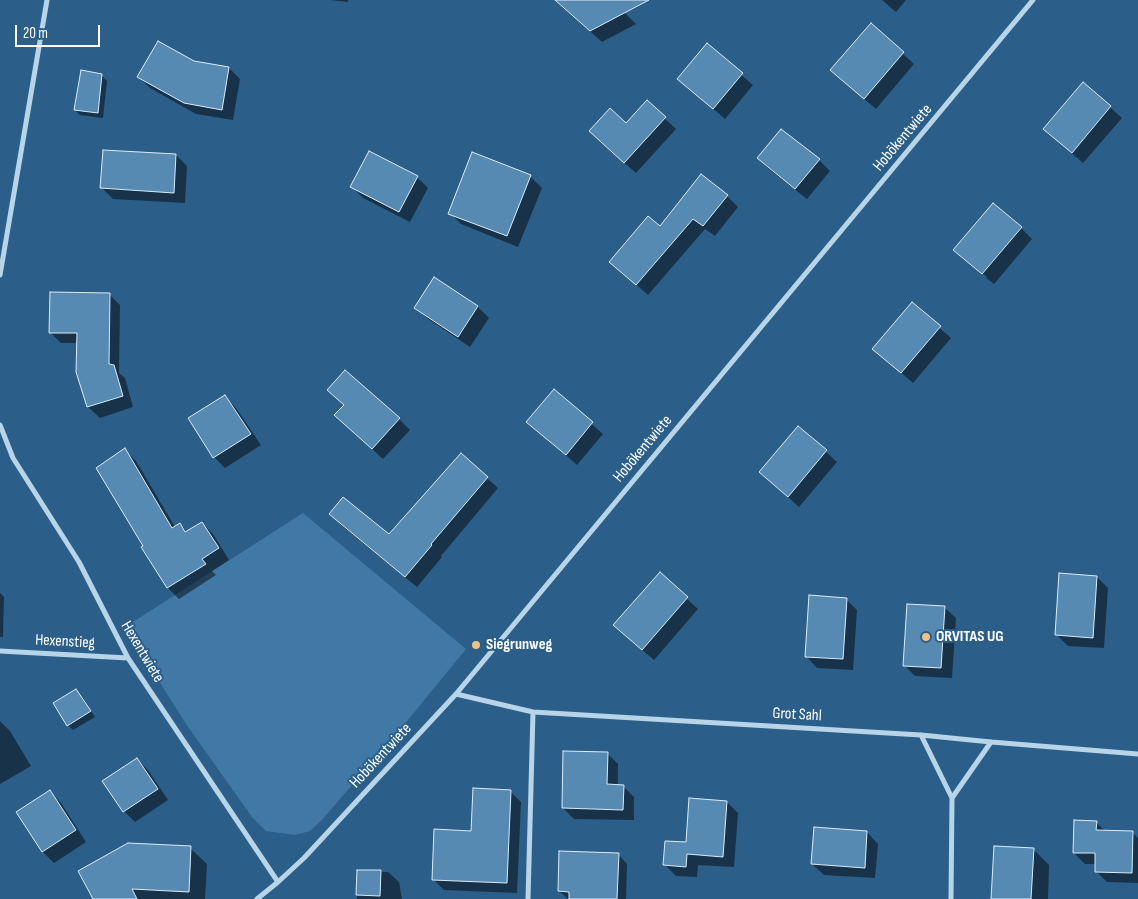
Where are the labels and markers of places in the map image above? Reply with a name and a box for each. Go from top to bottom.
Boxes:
place label: ORVITAS UG [936,627,1004,647]
marker: ORVITAS UG [920,631,932,643]
place label: Siegrunweg [486,635,552,655]
marker: Siegrunweg [470,639,482,651]

